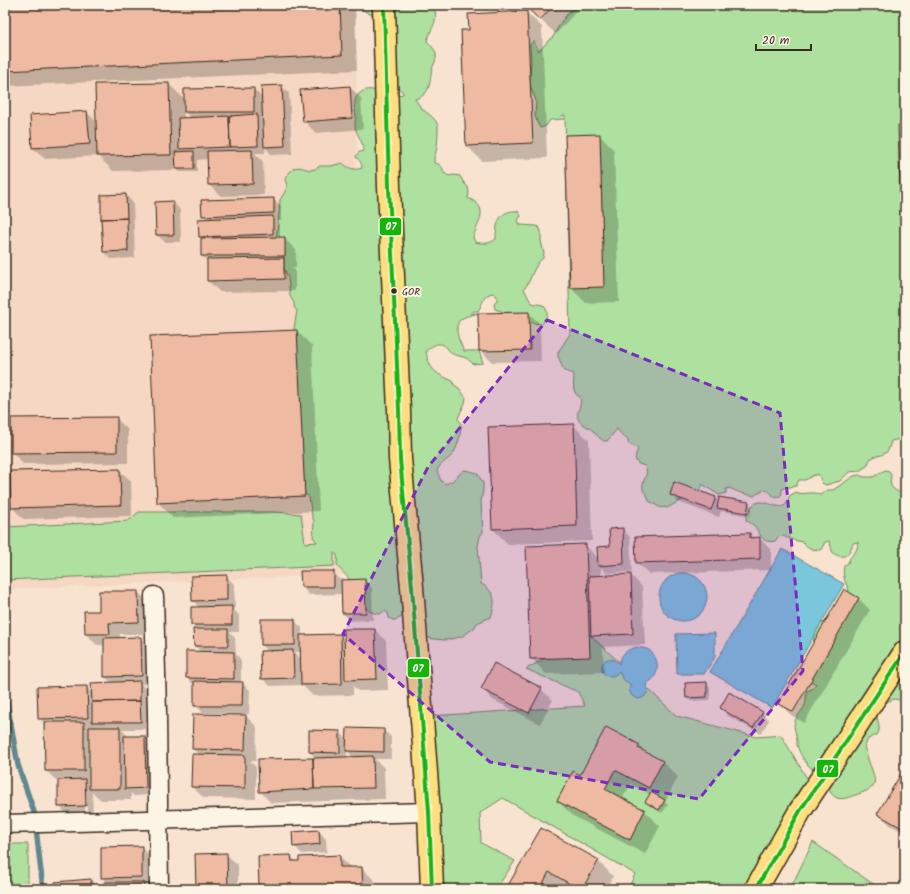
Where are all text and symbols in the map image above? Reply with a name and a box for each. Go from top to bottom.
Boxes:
scale bar [756,26,811,52]
text: 20 m [762,31,790,50]
line badge: 07 [379,217,402,236]
text: 07 [386,218,397,236]
place label: GOR [402,284,420,300]
marker: GOR [389,286,399,296]
line badge: 07 [407,658,430,678]
text: 07 [413,660,424,678]
line badge: 07 [816,759,839,778]
text: 07 [823,761,834,779]

